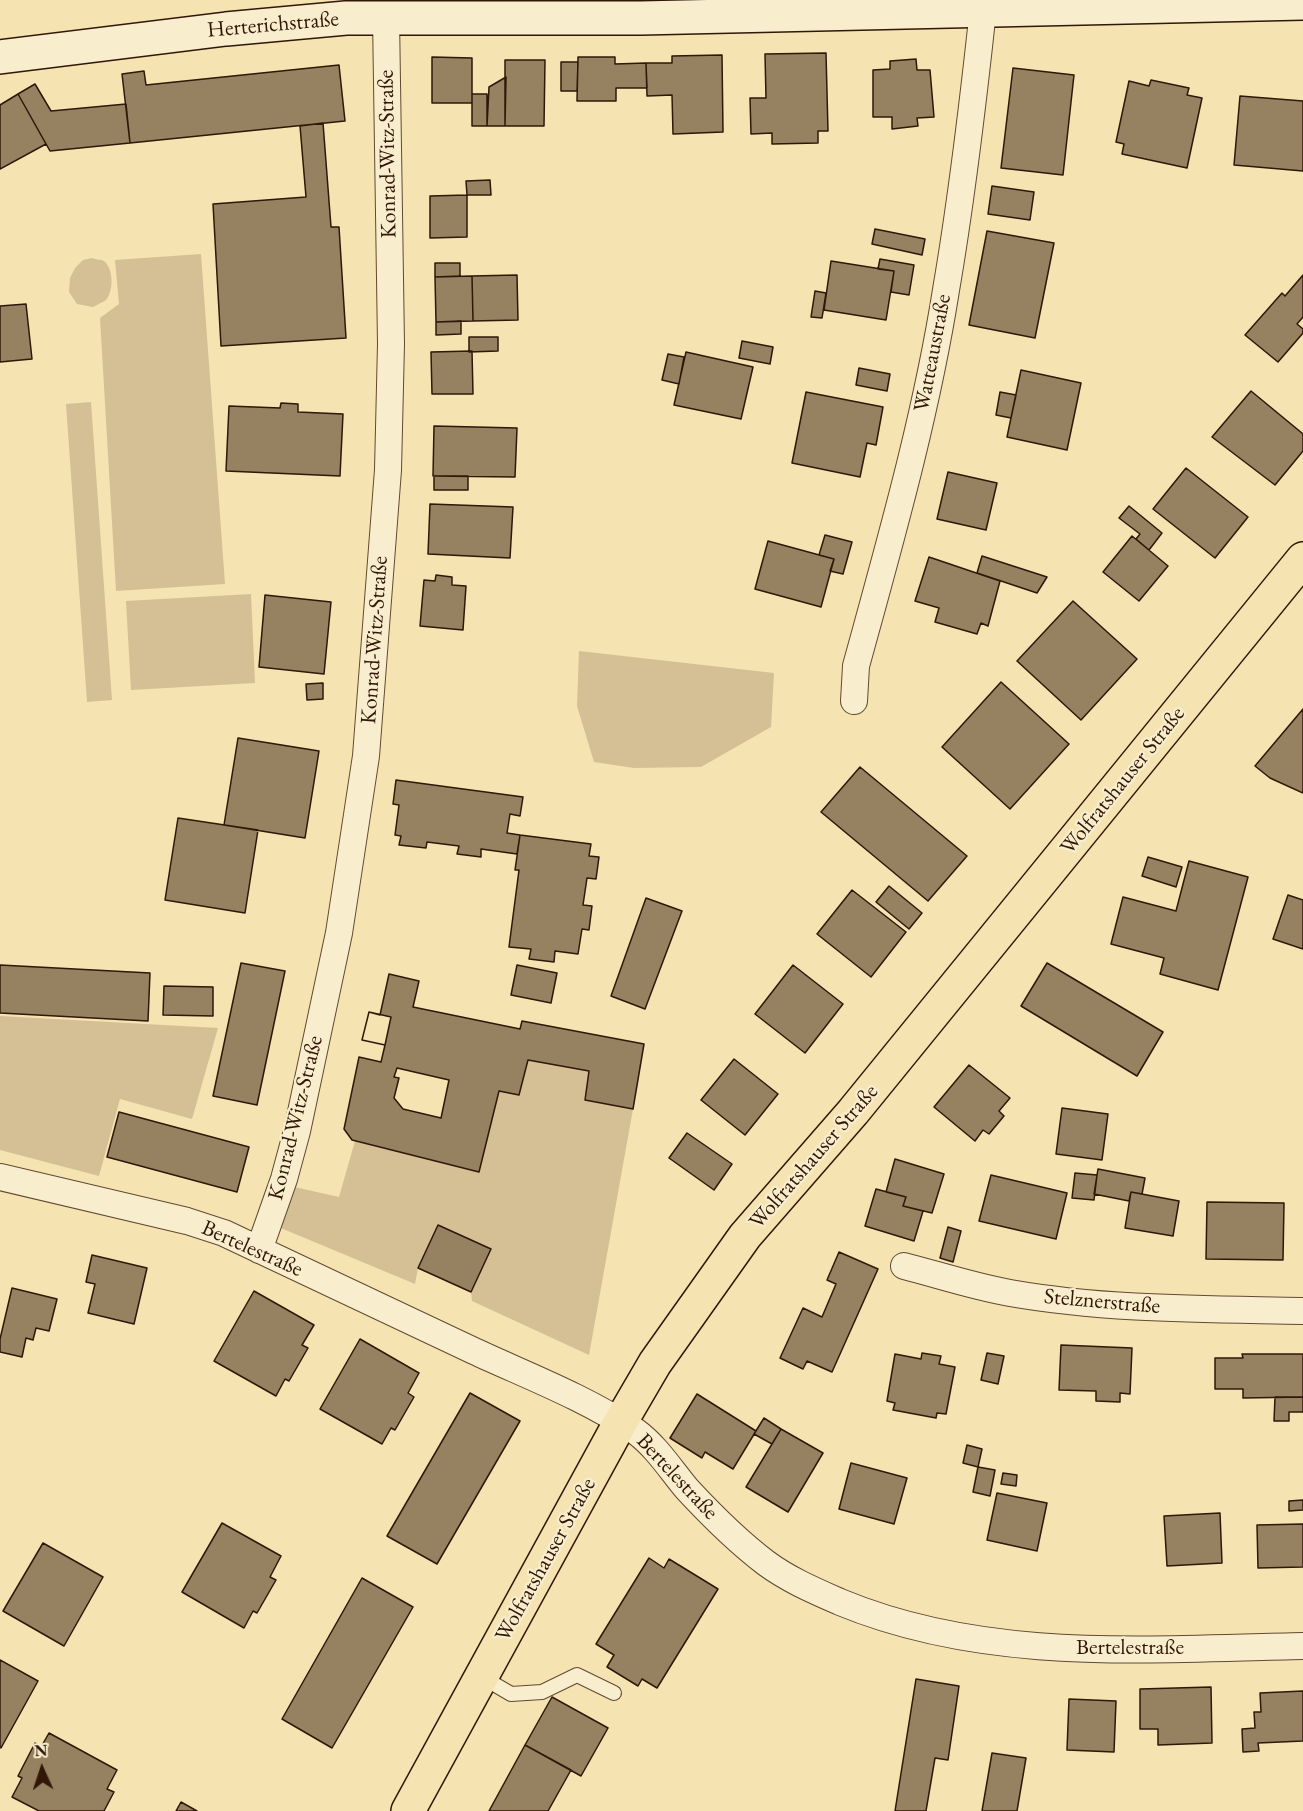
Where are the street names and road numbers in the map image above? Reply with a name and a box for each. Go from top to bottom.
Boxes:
street label: Herterichstraße [206,6,340,44]
street label: Konrad-Witz-Straße [373,70,403,238]
street label: Watteaustraße [909,292,957,414]
street label: Konrad-Witz-Straße [356,555,394,725]
street label: Wolfratshauser Straße [1055,702,1191,860]
street label: Konrad-Witz-Straße [263,1033,329,1203]
street label: Wolfratshauser Straße [744,1079,884,1235]
street label: Bertelestraße [197,1215,307,1283]
street label: Stelznerstraße [1043,1284,1161,1320]
street label: Bertelestraße [631,1429,723,1525]
street label: Wolfratshauser Straße [490,1474,602,1646]
street label: Bertelestraße [1076,1635,1184,1661]

